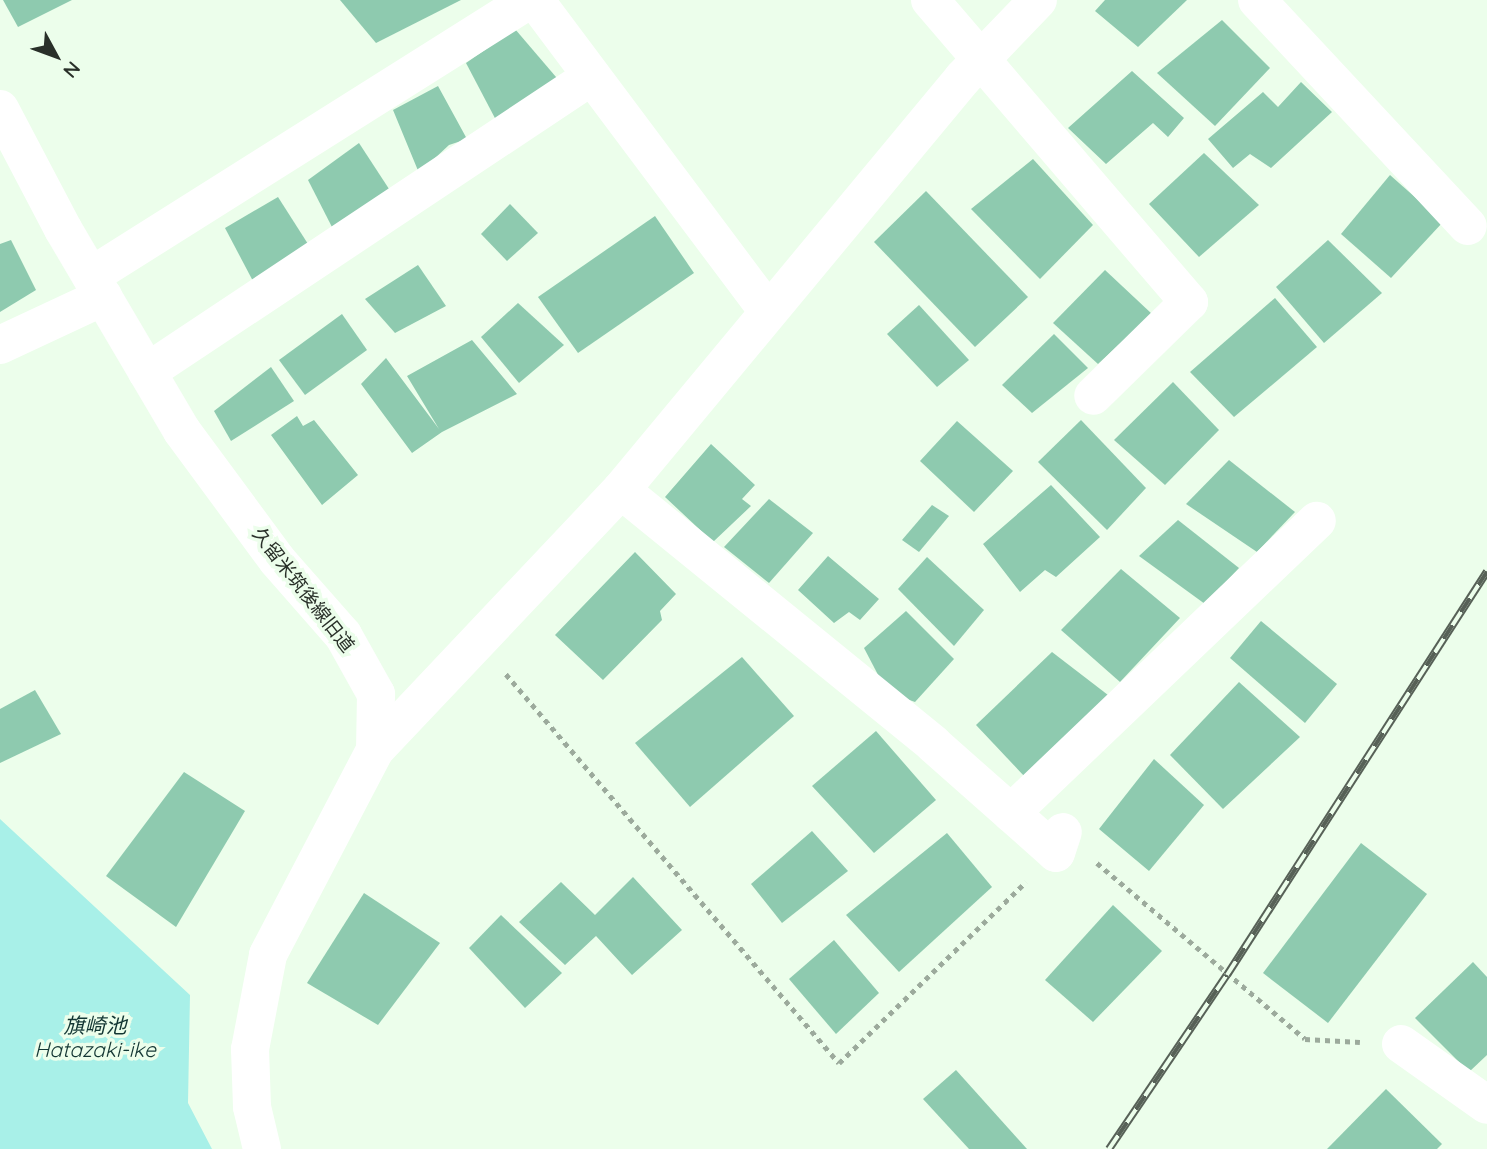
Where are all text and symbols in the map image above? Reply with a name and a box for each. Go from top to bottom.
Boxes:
north arrow [21,21,91,91]
text: N [58,57,85,83]
street label: 久留米筑後線旧道 [247,523,359,657]
water label: 旗崎池 Hatazaki-ike [34,1012,156,1062]

